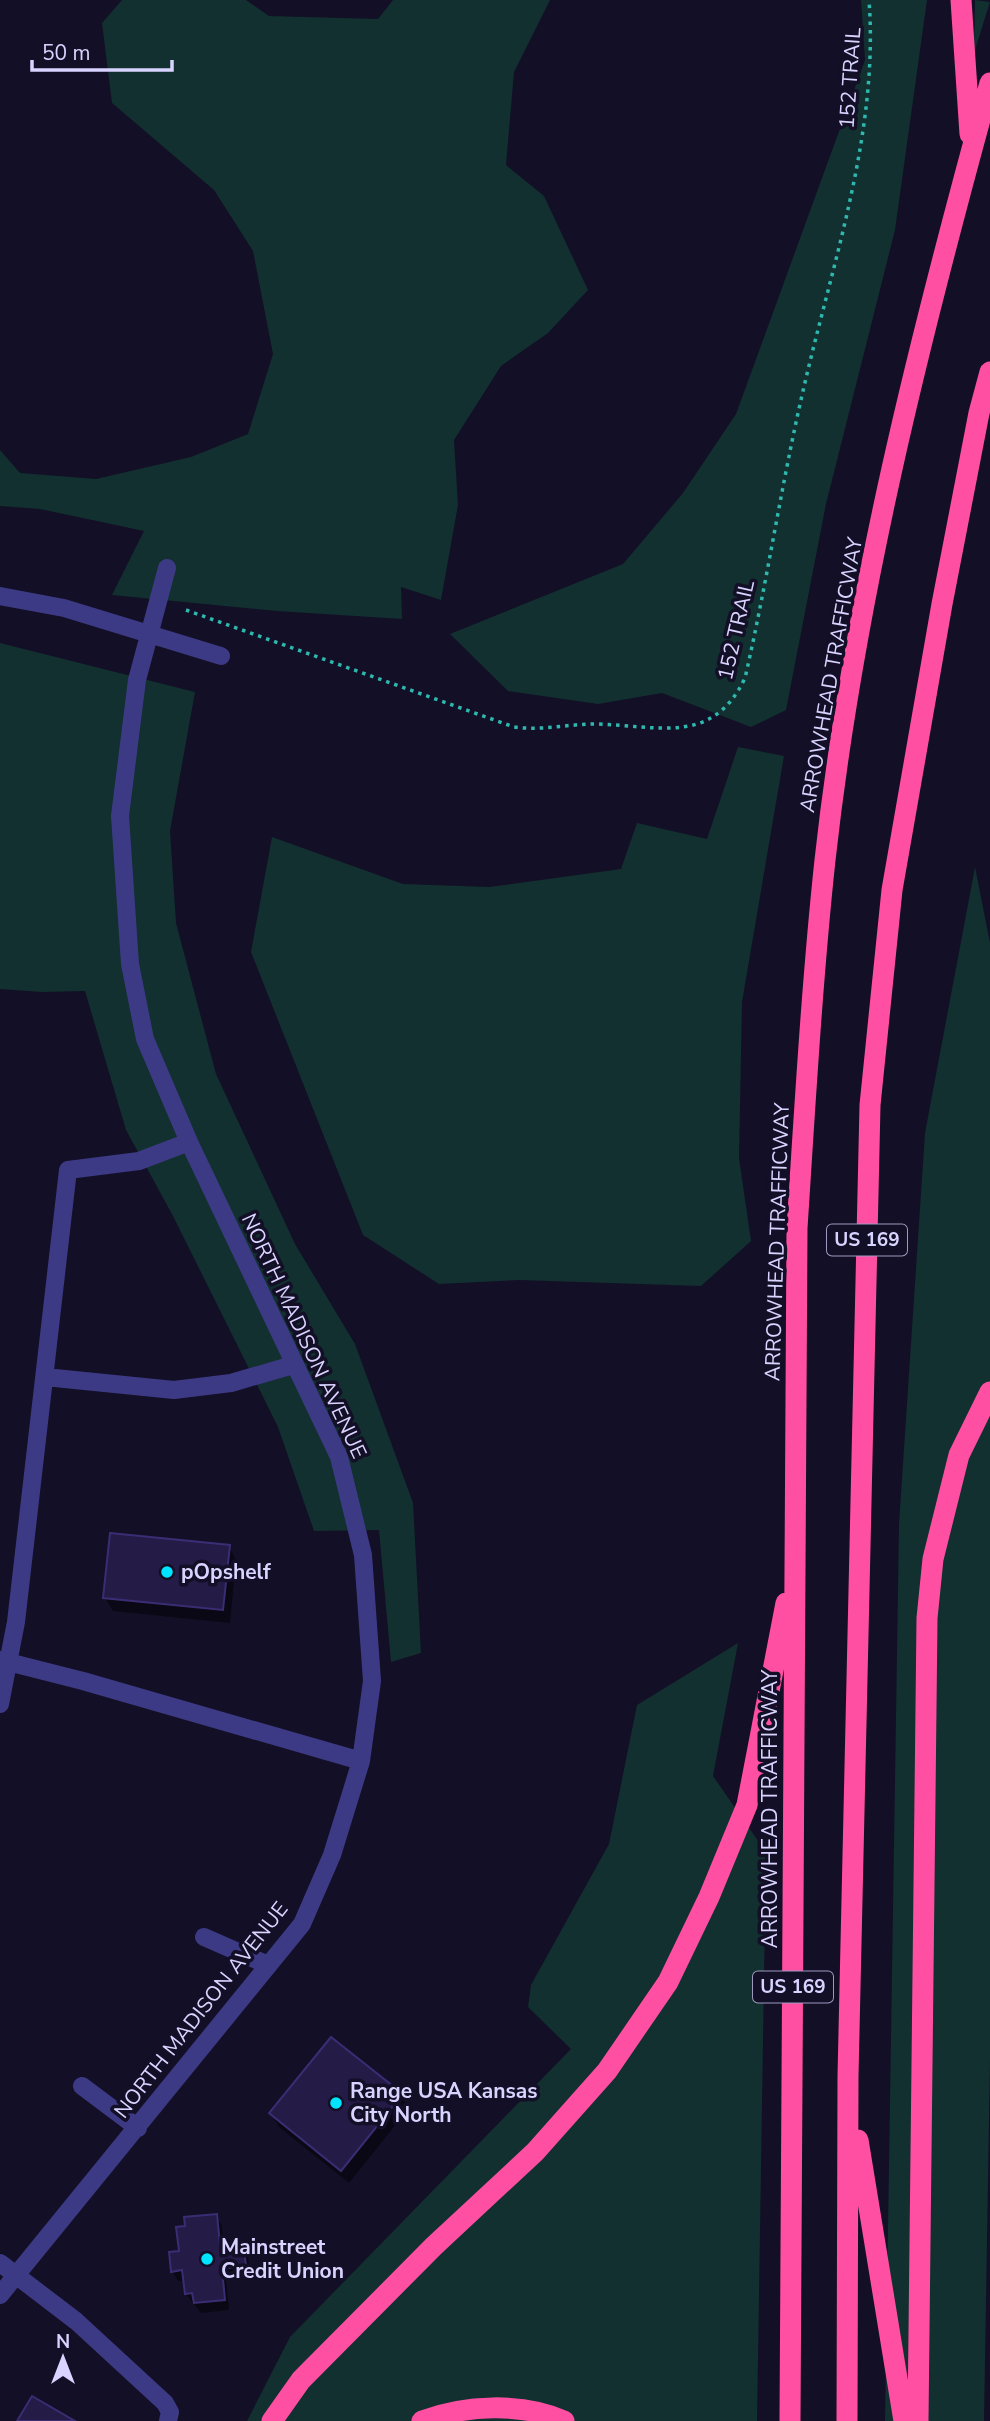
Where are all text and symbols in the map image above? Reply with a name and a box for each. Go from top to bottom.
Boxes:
street label: 152 TRAIL [832,26,868,130]
scale bar [32,28,172,72]
text: 50 m [42,39,91,67]
street label: ARROWHEAD TRAFFICWAY [793,535,869,815]
street label: 152 TRAIL [711,577,761,683]
street label: ARROWHEAD TRAFFICWAY [758,1102,796,1382]
street label: NORTH MADISON AVENUE [235,1209,373,1463]
road number: US 169 [827,1224,907,1256]
place label: pOpshelf [181,1558,271,1586]
marker: pOpshelf [159,1564,175,1580]
street label: ARROWHEAD TRAFFICWAY [756,1669,784,1948]
street label: NORTH MADISON AVENUE [108,1896,294,2124]
road number: US 169 [753,1971,833,2002]
place label: Range USA Kansas City North [350,2077,537,2129]
marker: Range USA Kansas City North [328,2095,344,2111]
place label: Mainstreet Credit Union [221,2233,344,2285]
marker: Mainstreet Credit Union [199,2251,215,2267]
north arrow [28,2323,98,2393]
text: N [56,2329,70,2355]

